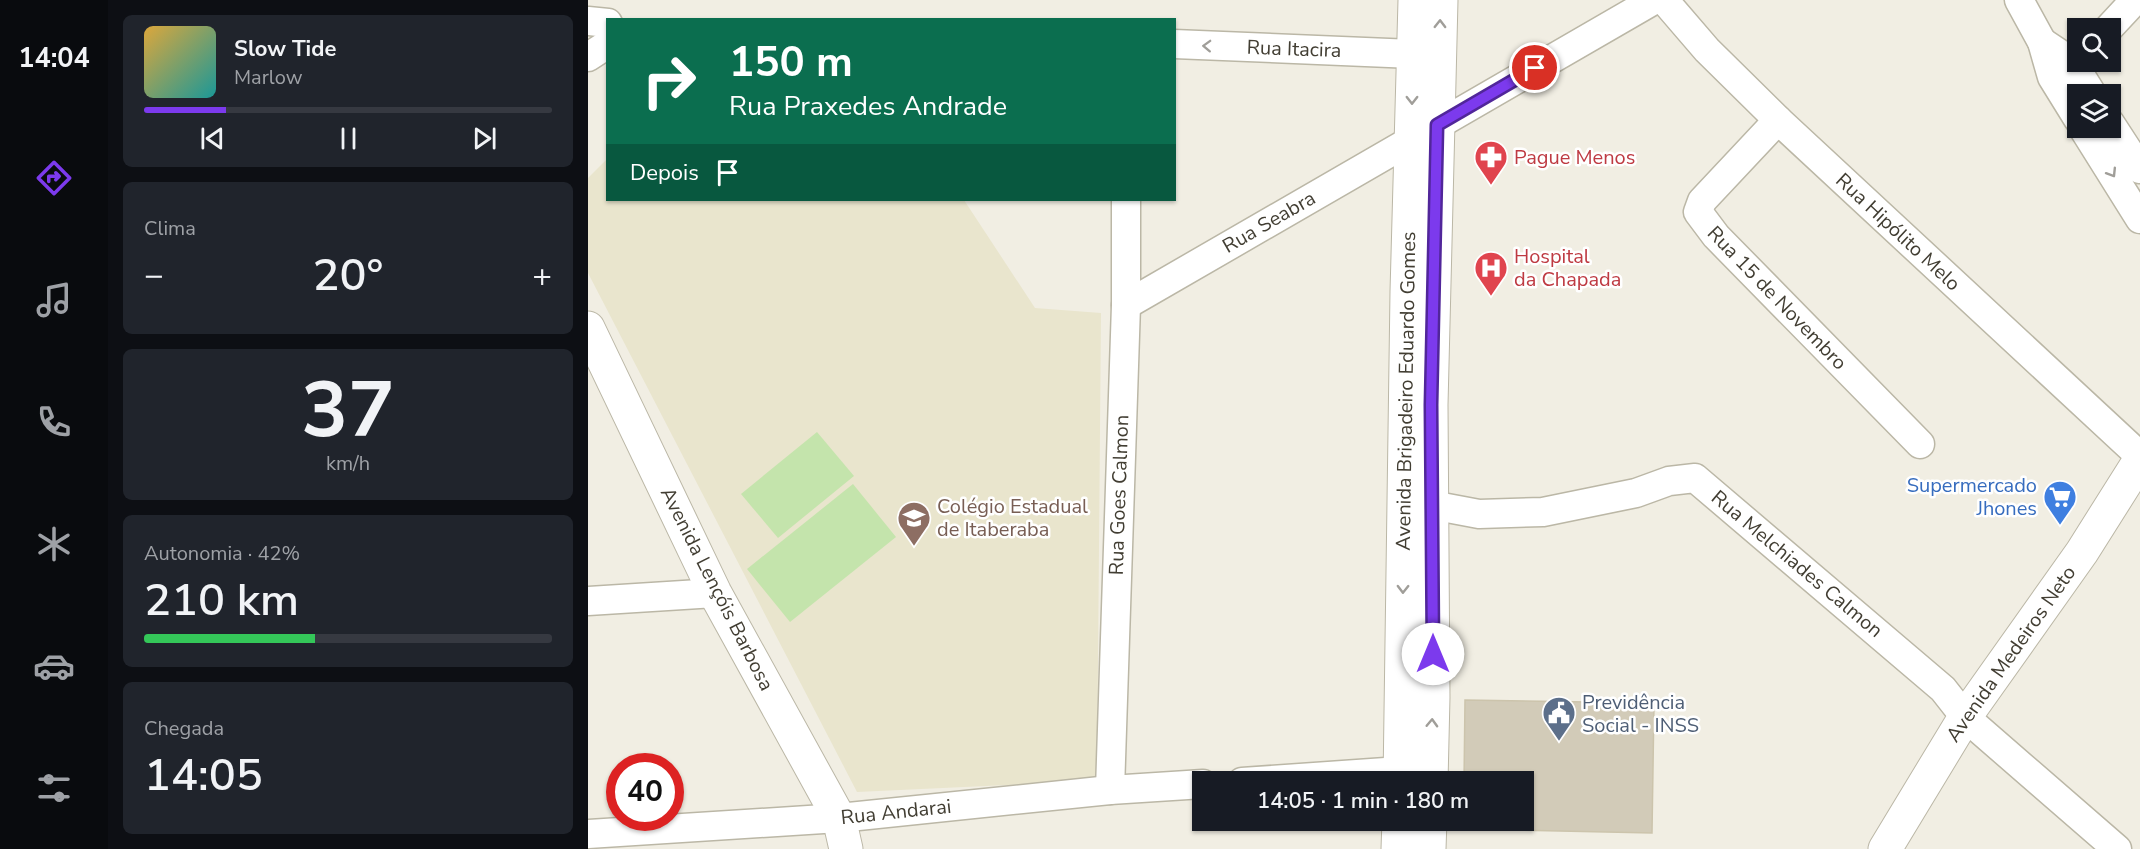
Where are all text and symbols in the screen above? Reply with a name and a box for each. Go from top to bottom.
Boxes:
map controls [2067,18,2121,138]
button: search [2067,18,2121,72]
one-way arrow [1434,20,1447,29]
text: Slow Tide [234,34,336,64]
text: 150 m [729,34,853,91]
street label: Rua Itacira [1246,34,1342,64]
one-way arrow [1203,39,1212,52]
text: 14:04 [18,40,90,77]
icon: right [630,42,708,120]
pin [1509,42,1560,93]
icon: arrive [1518,51,1551,84]
text: Marlow [234,64,302,91]
button: layers [2067,84,2121,138]
text: Rua Praxedes Andrade [729,88,1007,125]
one-way arrow [1406,96,1418,105]
icon: previous [196,122,229,155]
icon: pause [332,122,365,155]
icon: next [468,122,501,155]
pharmacy icon: Pague Menos [1473,139,1509,186]
place label: Pague Menos [1514,144,1635,171]
icon: arrive [711,156,744,189]
icon: directions [33,157,75,199]
text: Depois [630,158,699,188]
street label: Rua Hipólito Melo [1830,167,1966,297]
one-way arrow [2104,167,2116,177]
street label: Rua Seabra [1218,185,1320,259]
text: Clima [144,215,196,242]
street label: Rua 15 de Novembro [1701,220,1853,376]
street label: Avenida Brigadeiro Eduardo Gomes [1390,231,1422,551]
place label: Hospital da Chapada [1514,243,1621,293]
text: 20° [313,245,383,306]
hospital icon: Hospital da Chapada [1473,250,1509,297]
text: − [144,253,164,298]
text: + [532,253,552,298]
icon: music [33,279,75,321]
text: 37 [301,357,395,464]
icon: phone [33,401,75,443]
street label: Rua Goes Calmon [1103,414,1135,576]
text: km/h [326,450,370,477]
place label: Supermercado Jhones [1907,472,2037,522]
supermarket icon: Supermercado Jhones [2042,479,2078,526]
street label: Avenida Lençóis Barbosa [654,483,780,695]
street label: Rua Melchiades Calmon [1706,484,1888,644]
place label: Colégio Estadual de Itaberaba [937,493,1088,543]
school or university icon: Colégio Estadual de Itaberaba [896,500,932,547]
icon: climate [33,523,75,565]
text: Autonomia · 42% [144,540,300,567]
street label: Avenida Medeiros Neto [1940,561,2082,747]
text: 210 km [144,570,299,631]
one-way arrow [1397,585,1409,594]
position arrow [1401,622,1465,686]
icon: car [33,645,75,687]
place label: Previdência Social - INSS [1582,689,1699,739]
public building icon: Previdência Social - INSS [1541,695,1577,742]
text: Chegada [144,715,224,742]
one-way arrow [1426,719,1438,728]
text: 14:05 [144,745,263,806]
speed limit sign: 40 [606,753,684,831]
icon: filters [33,767,75,809]
text: 14:05 · 1 min · 180 m [1257,786,1469,816]
street label: Rua Andarai [839,793,953,831]

